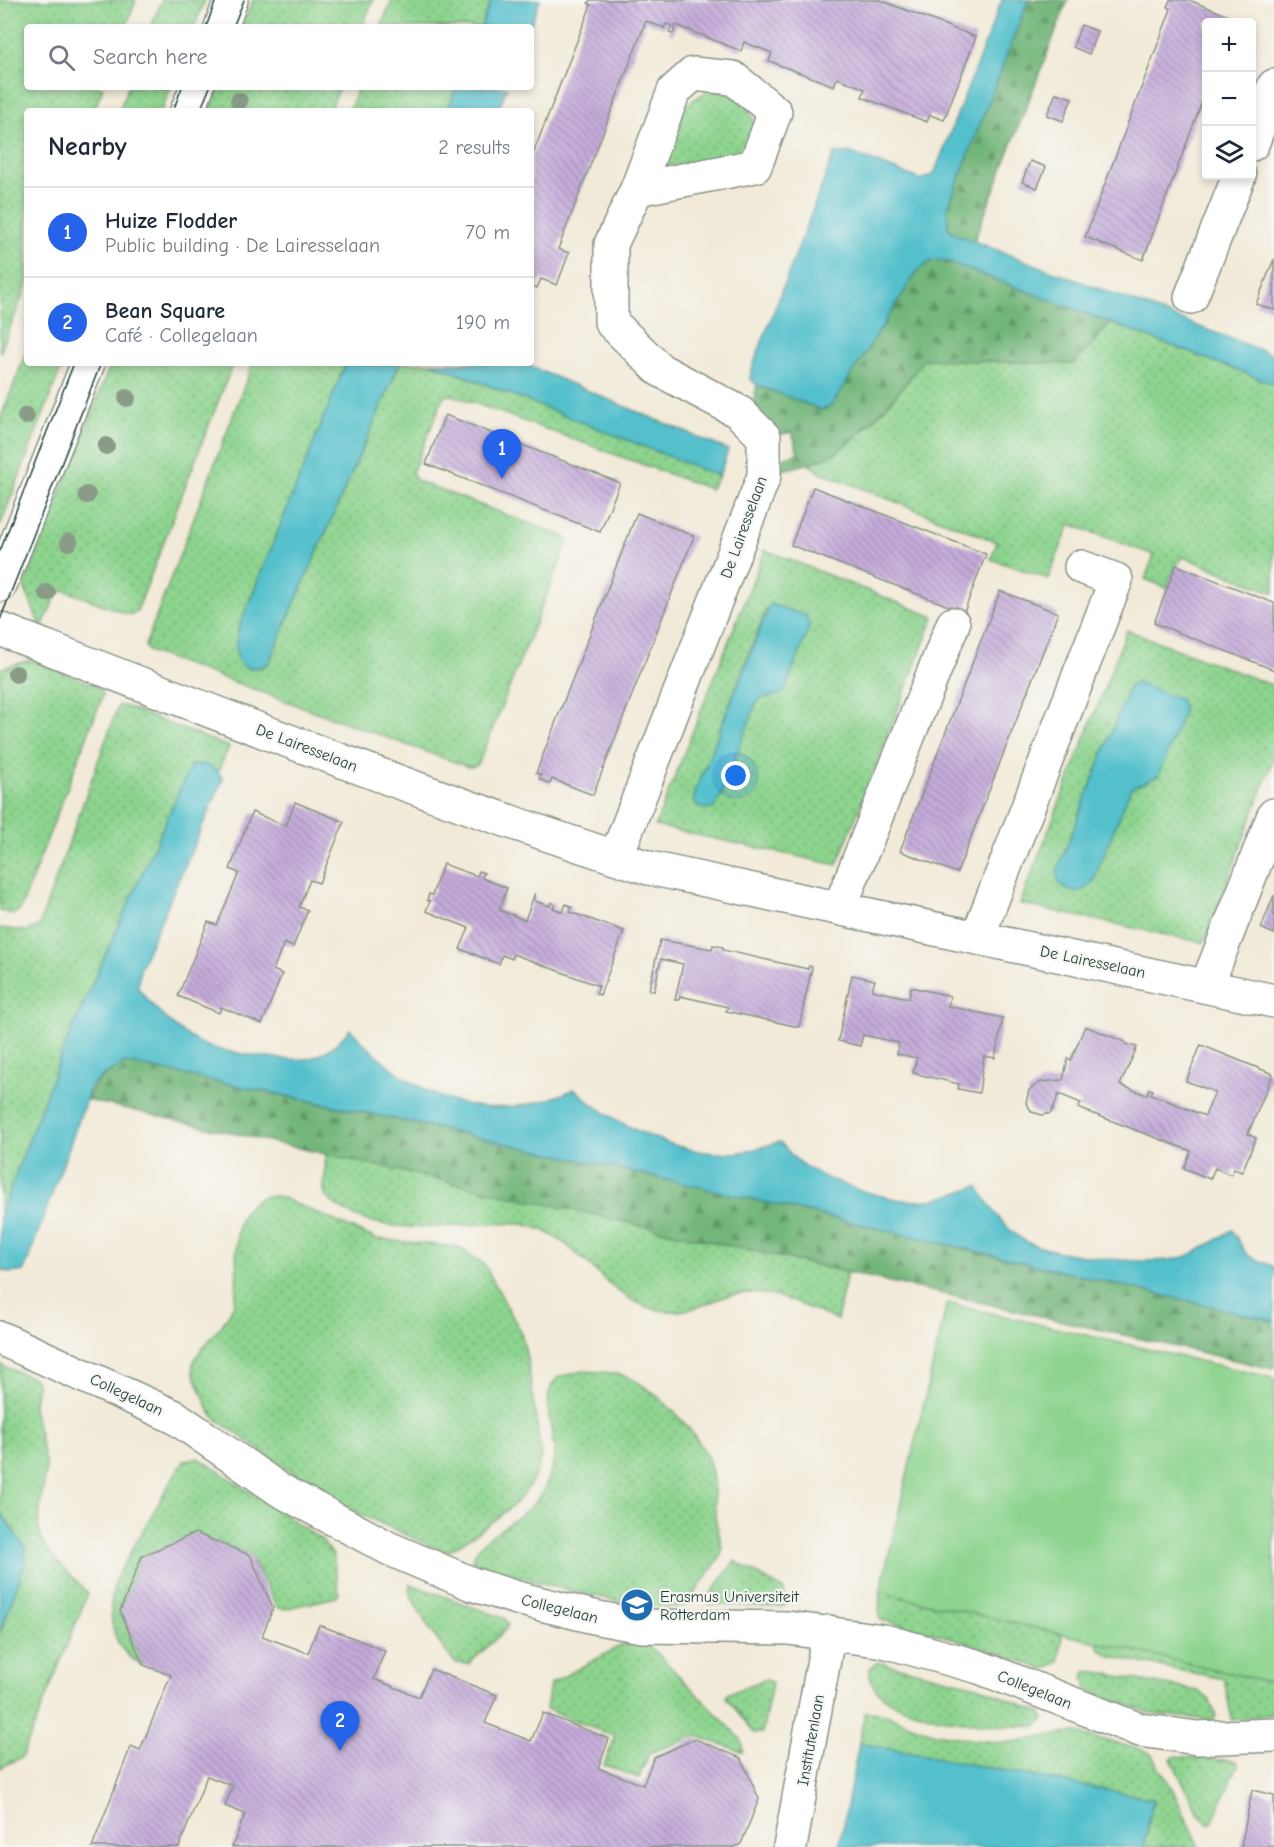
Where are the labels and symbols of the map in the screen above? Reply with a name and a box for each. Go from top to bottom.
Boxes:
pin: 1 [482,430,522,479]
street label: De Lairesselaan [717,474,771,581]
street label: De Lairesselaan [253,720,360,776]
your location [721,761,750,790]
street label: De Lairesselaan [1038,942,1147,982]
street label: Collegelaan [87,1370,166,1420]
school or university icon: Erasmus Universiteit Rotterdam [619,1587,655,1623]
place label: Erasmus Universiteit Rotterdam [660,1588,799,1624]
street label: Collegelaan [519,1591,600,1627]
street label: Collegelaan [995,1667,1074,1713]
street label: Institutenlaan [794,1693,828,1787]
pin: 2 [320,1702,360,1751]

